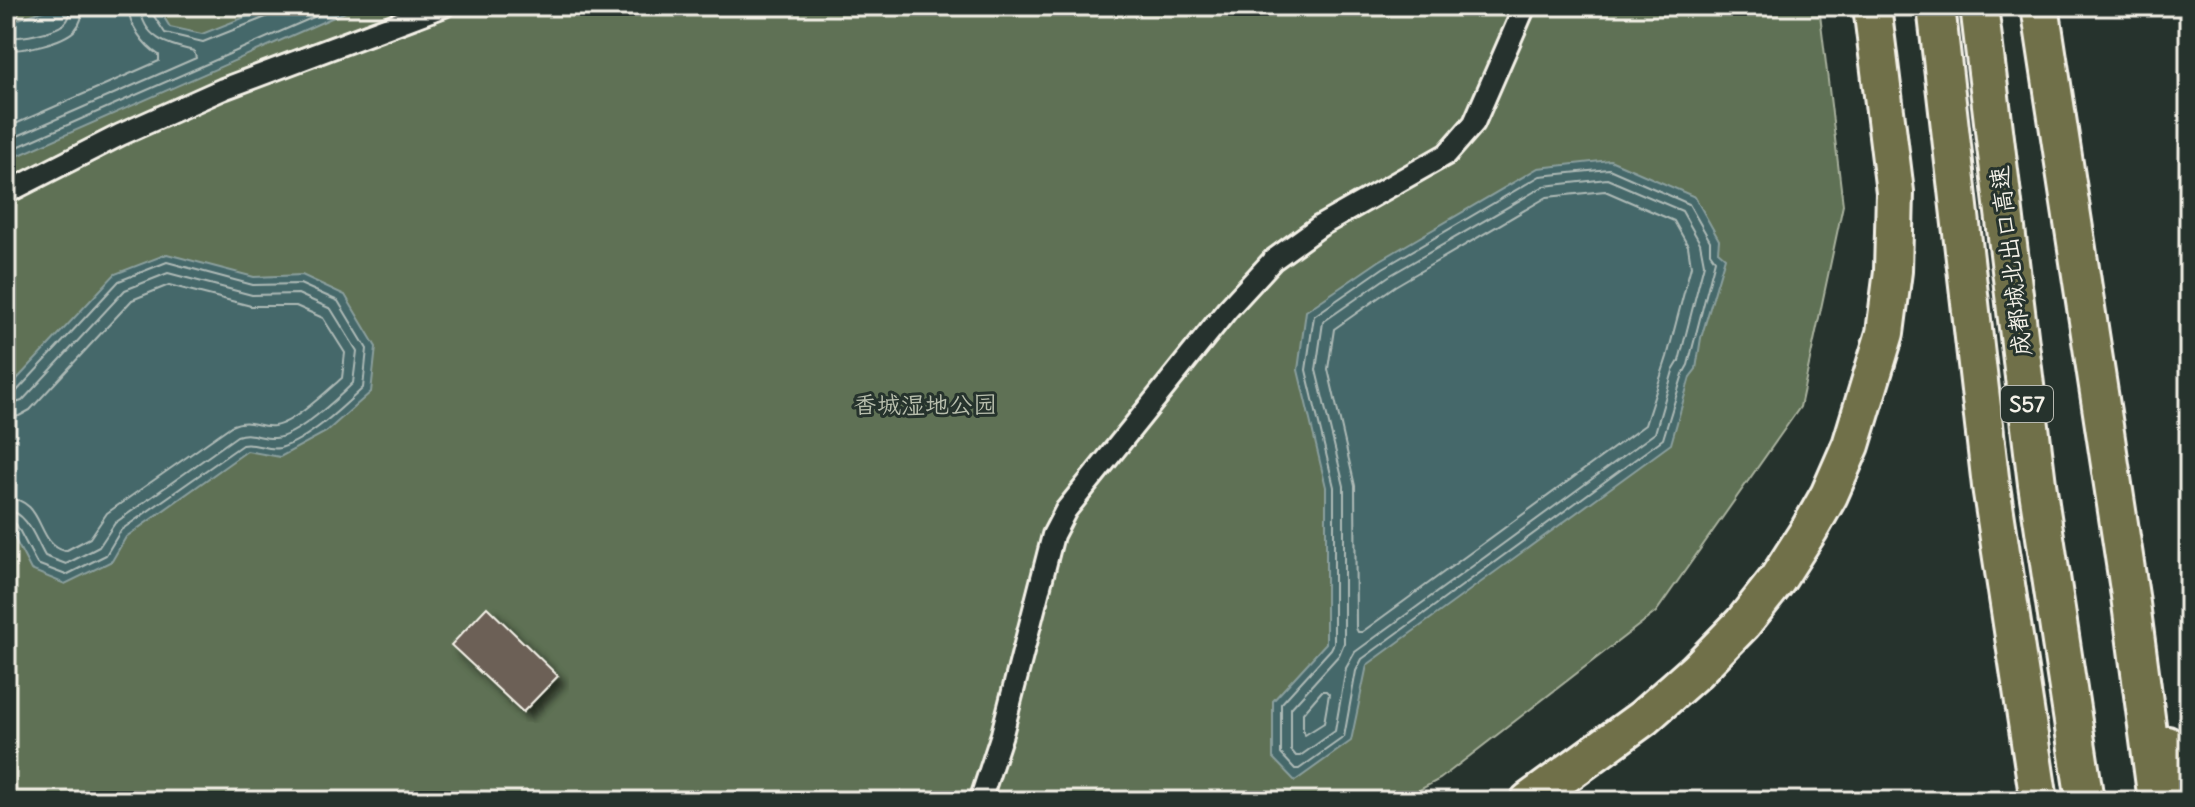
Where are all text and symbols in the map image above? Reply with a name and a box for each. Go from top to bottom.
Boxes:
street label: 成都城北出口高速 [1983,164,2037,358]
road number: S57 [2001,386,2053,422]
park label: 香城湿地公园 [853,389,997,419]

